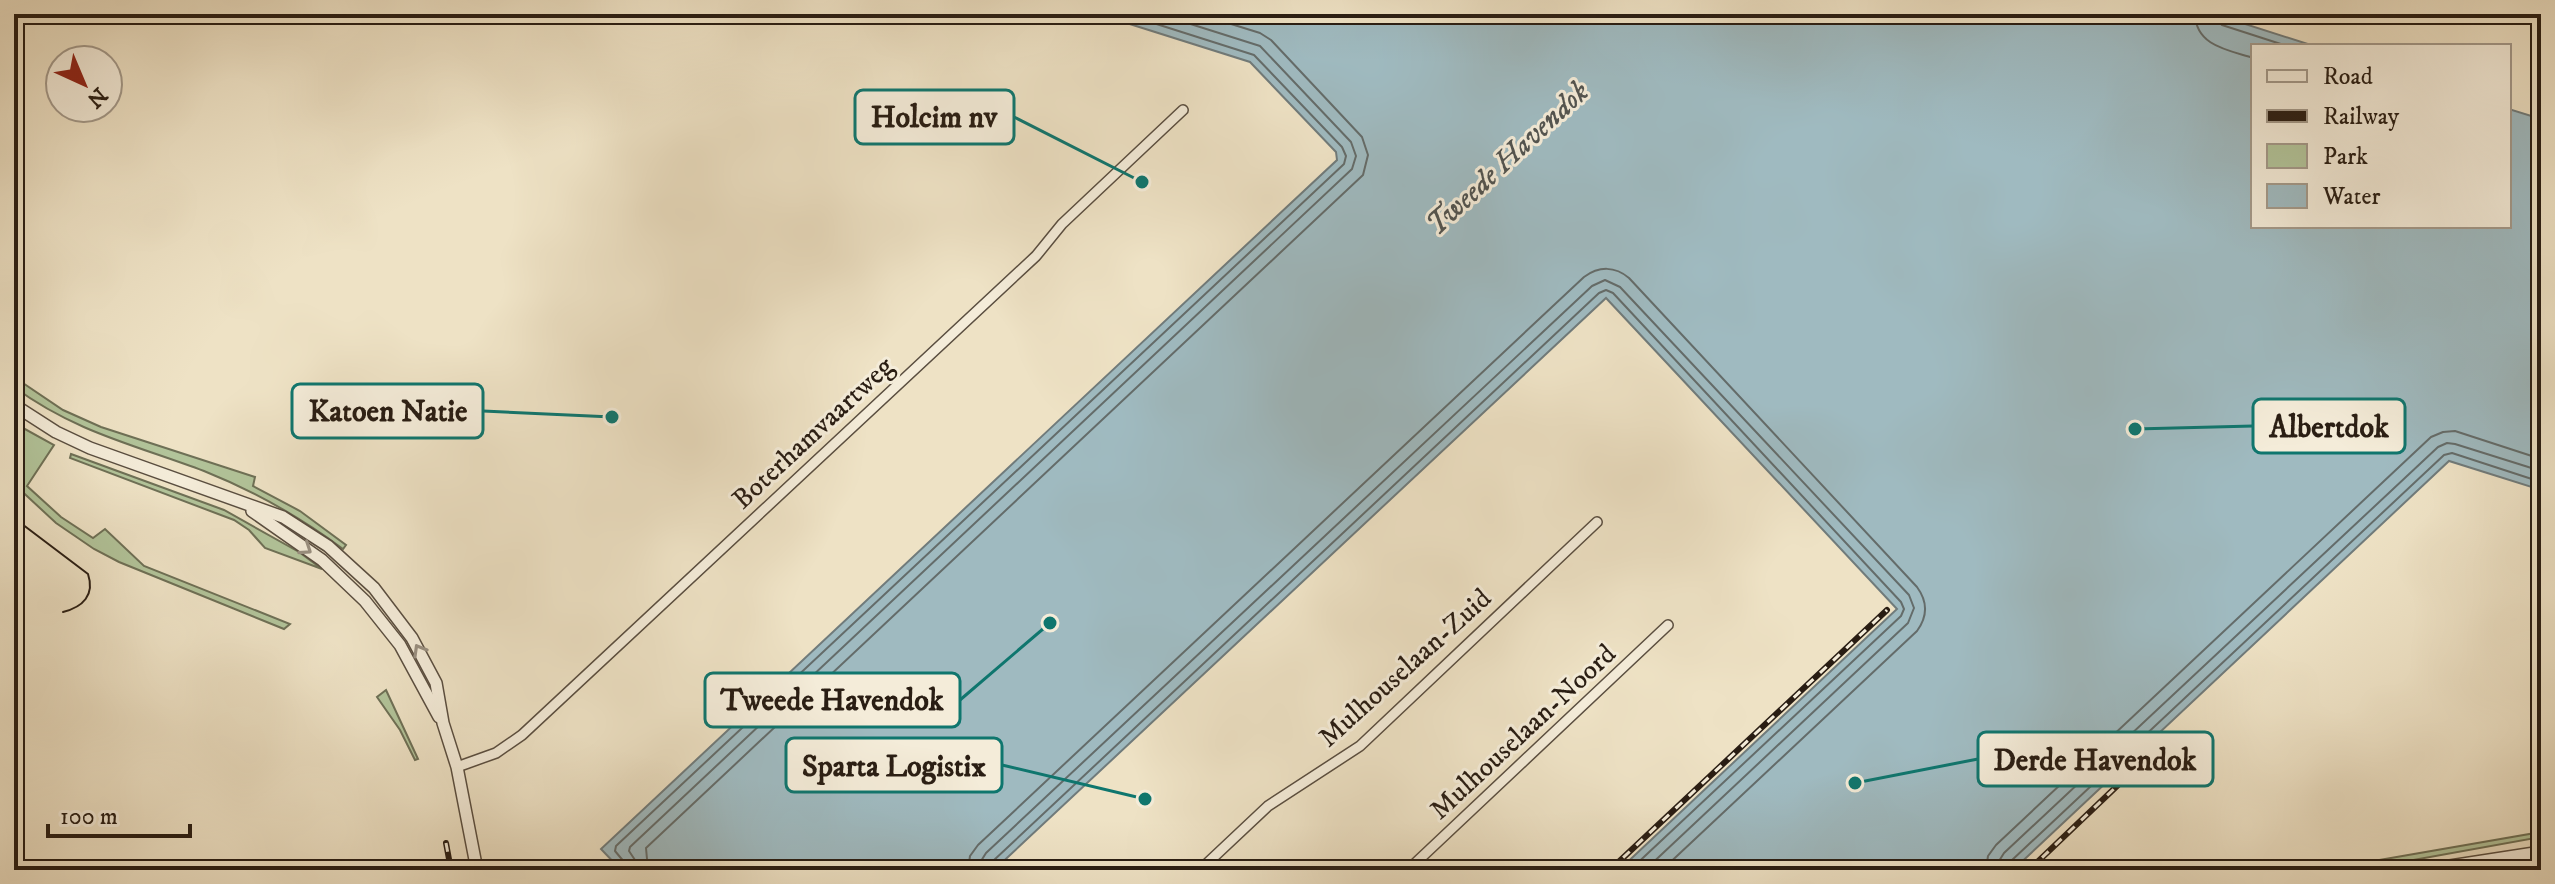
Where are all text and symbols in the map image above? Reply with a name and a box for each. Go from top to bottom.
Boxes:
north arrow [44,44,124,124]
legend [2251,44,2511,228]
text: Road [2323,62,2373,92]
water label: Tweede Havendok [1419,74,1598,244]
text: N [81,81,113,113]
callout: Holcim nv [855,90,1014,144]
text: Holcim nv [871,100,998,137]
text: Railway [2323,102,2400,132]
text: Park [2323,142,2368,172]
text: Water [2322,182,2380,212]
street label: Boterhamvaartweg [725,349,901,517]
callout: Katoen Natie [292,384,483,438]
text: Katoen Natie [309,394,468,431]
callout: Albertdok [2253,399,2405,453]
text: Albertdok [2268,410,2390,447]
one-way arrow [297,539,311,554]
street label: Mulhouselaan-Zuid [1311,581,1499,755]
street label: Mulhouselaan-Noord [1423,637,1623,827]
one-way arrow [413,644,429,659]
callout: Tweede Havendok [705,673,960,727]
text: Tweede Havendok [719,683,945,720]
callout: Derde Havendok [1978,732,2213,786]
callout: Sparta Logistix [786,738,1002,792]
text: Derde Havendok [1994,743,2198,780]
text: Sparta Logistix [802,749,986,786]
scale bar [48,788,190,838]
text: 100 m [60,802,118,832]

